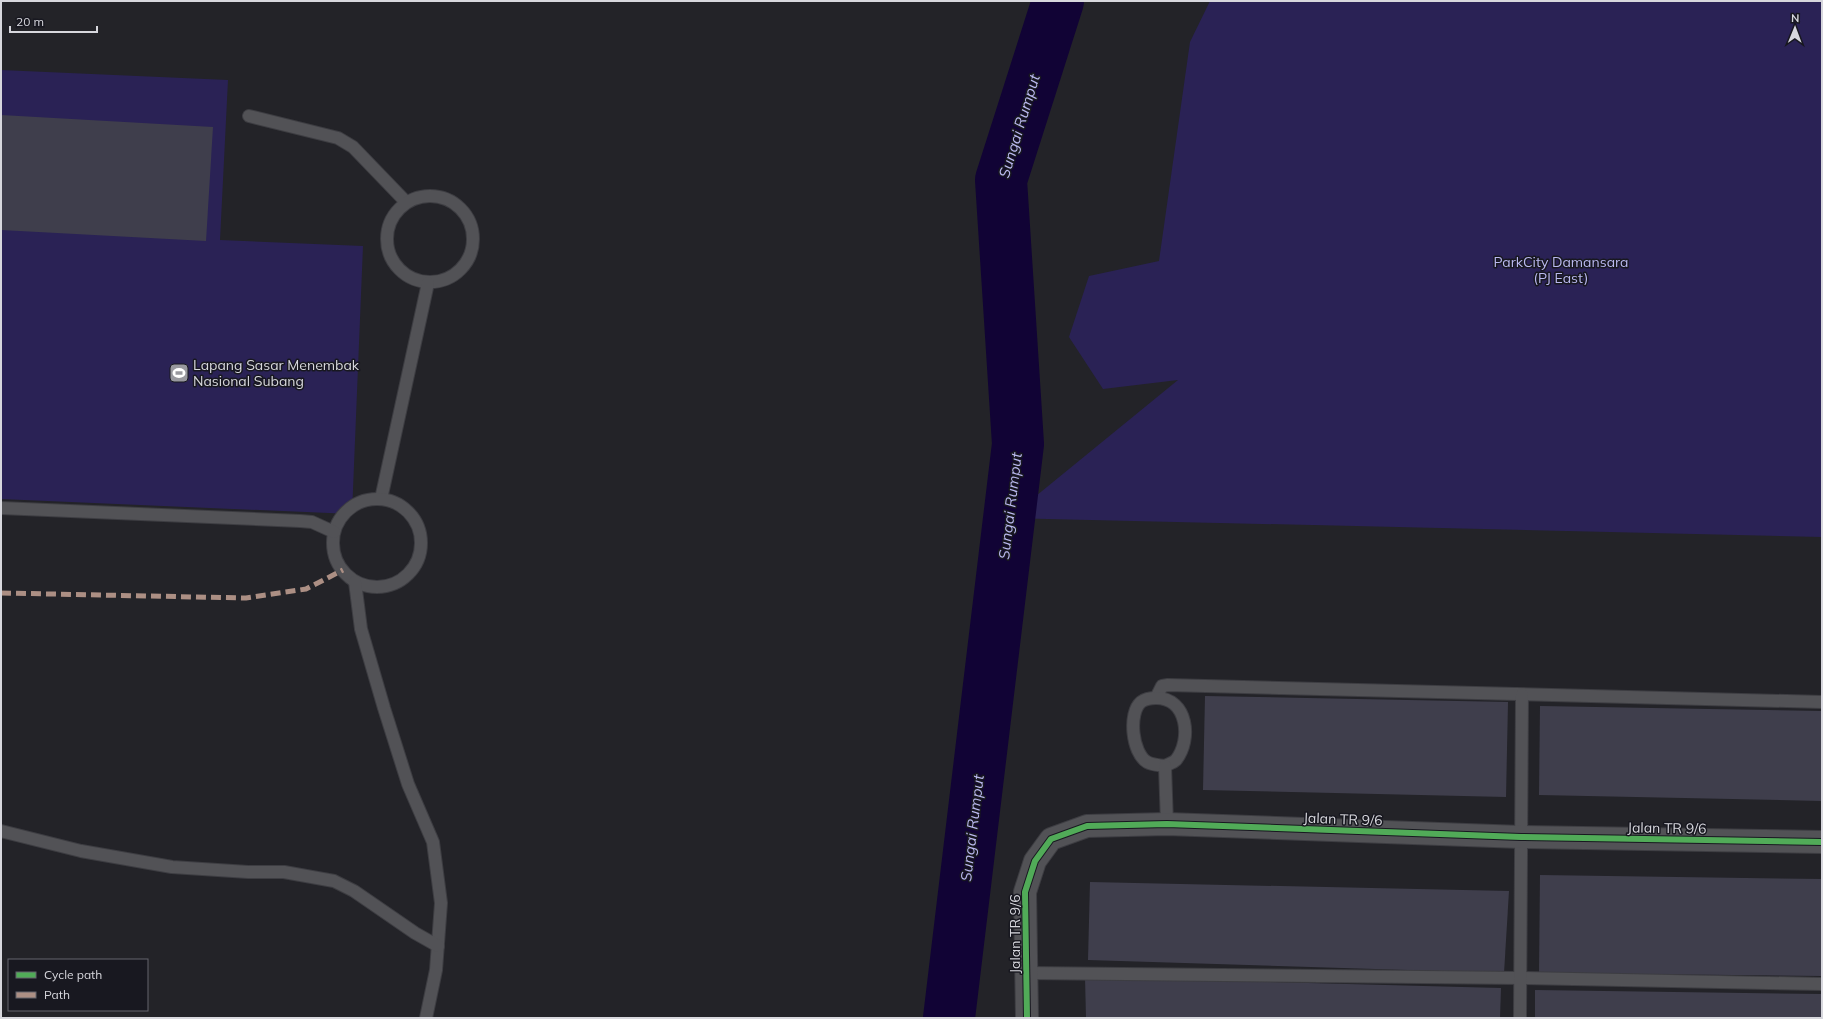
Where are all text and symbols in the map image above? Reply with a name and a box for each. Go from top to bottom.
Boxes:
scale bar [10,8,97,34]
north arrow [1775,8,1815,48]
text: N [1791,11,1799,25]
text: 20 m [16,14,44,29]
water label: Sungai Rumput [994,71,1044,180]
park label: ParkCity Damansara (PJ East) [1494,253,1628,287]
place label: Lapang Sasar Menembak Nasional Subang [193,356,360,390]
sports icon: Lapang Sasar Menembak Nasional Subang [168,362,190,384]
water label: Sungai Rumput [994,451,1026,560]
water label: Sungai Rumput [956,773,988,882]
street label: Jalan TR 9/6 [1303,809,1383,829]
street label: Jalan TR 9/6 [1627,818,1707,838]
street label: Jalan TR 9/6 [1006,894,1024,974]
legend [8,959,148,1011]
text: Cycle path [44,967,102,982]
text: Path [44,987,70,1002]

